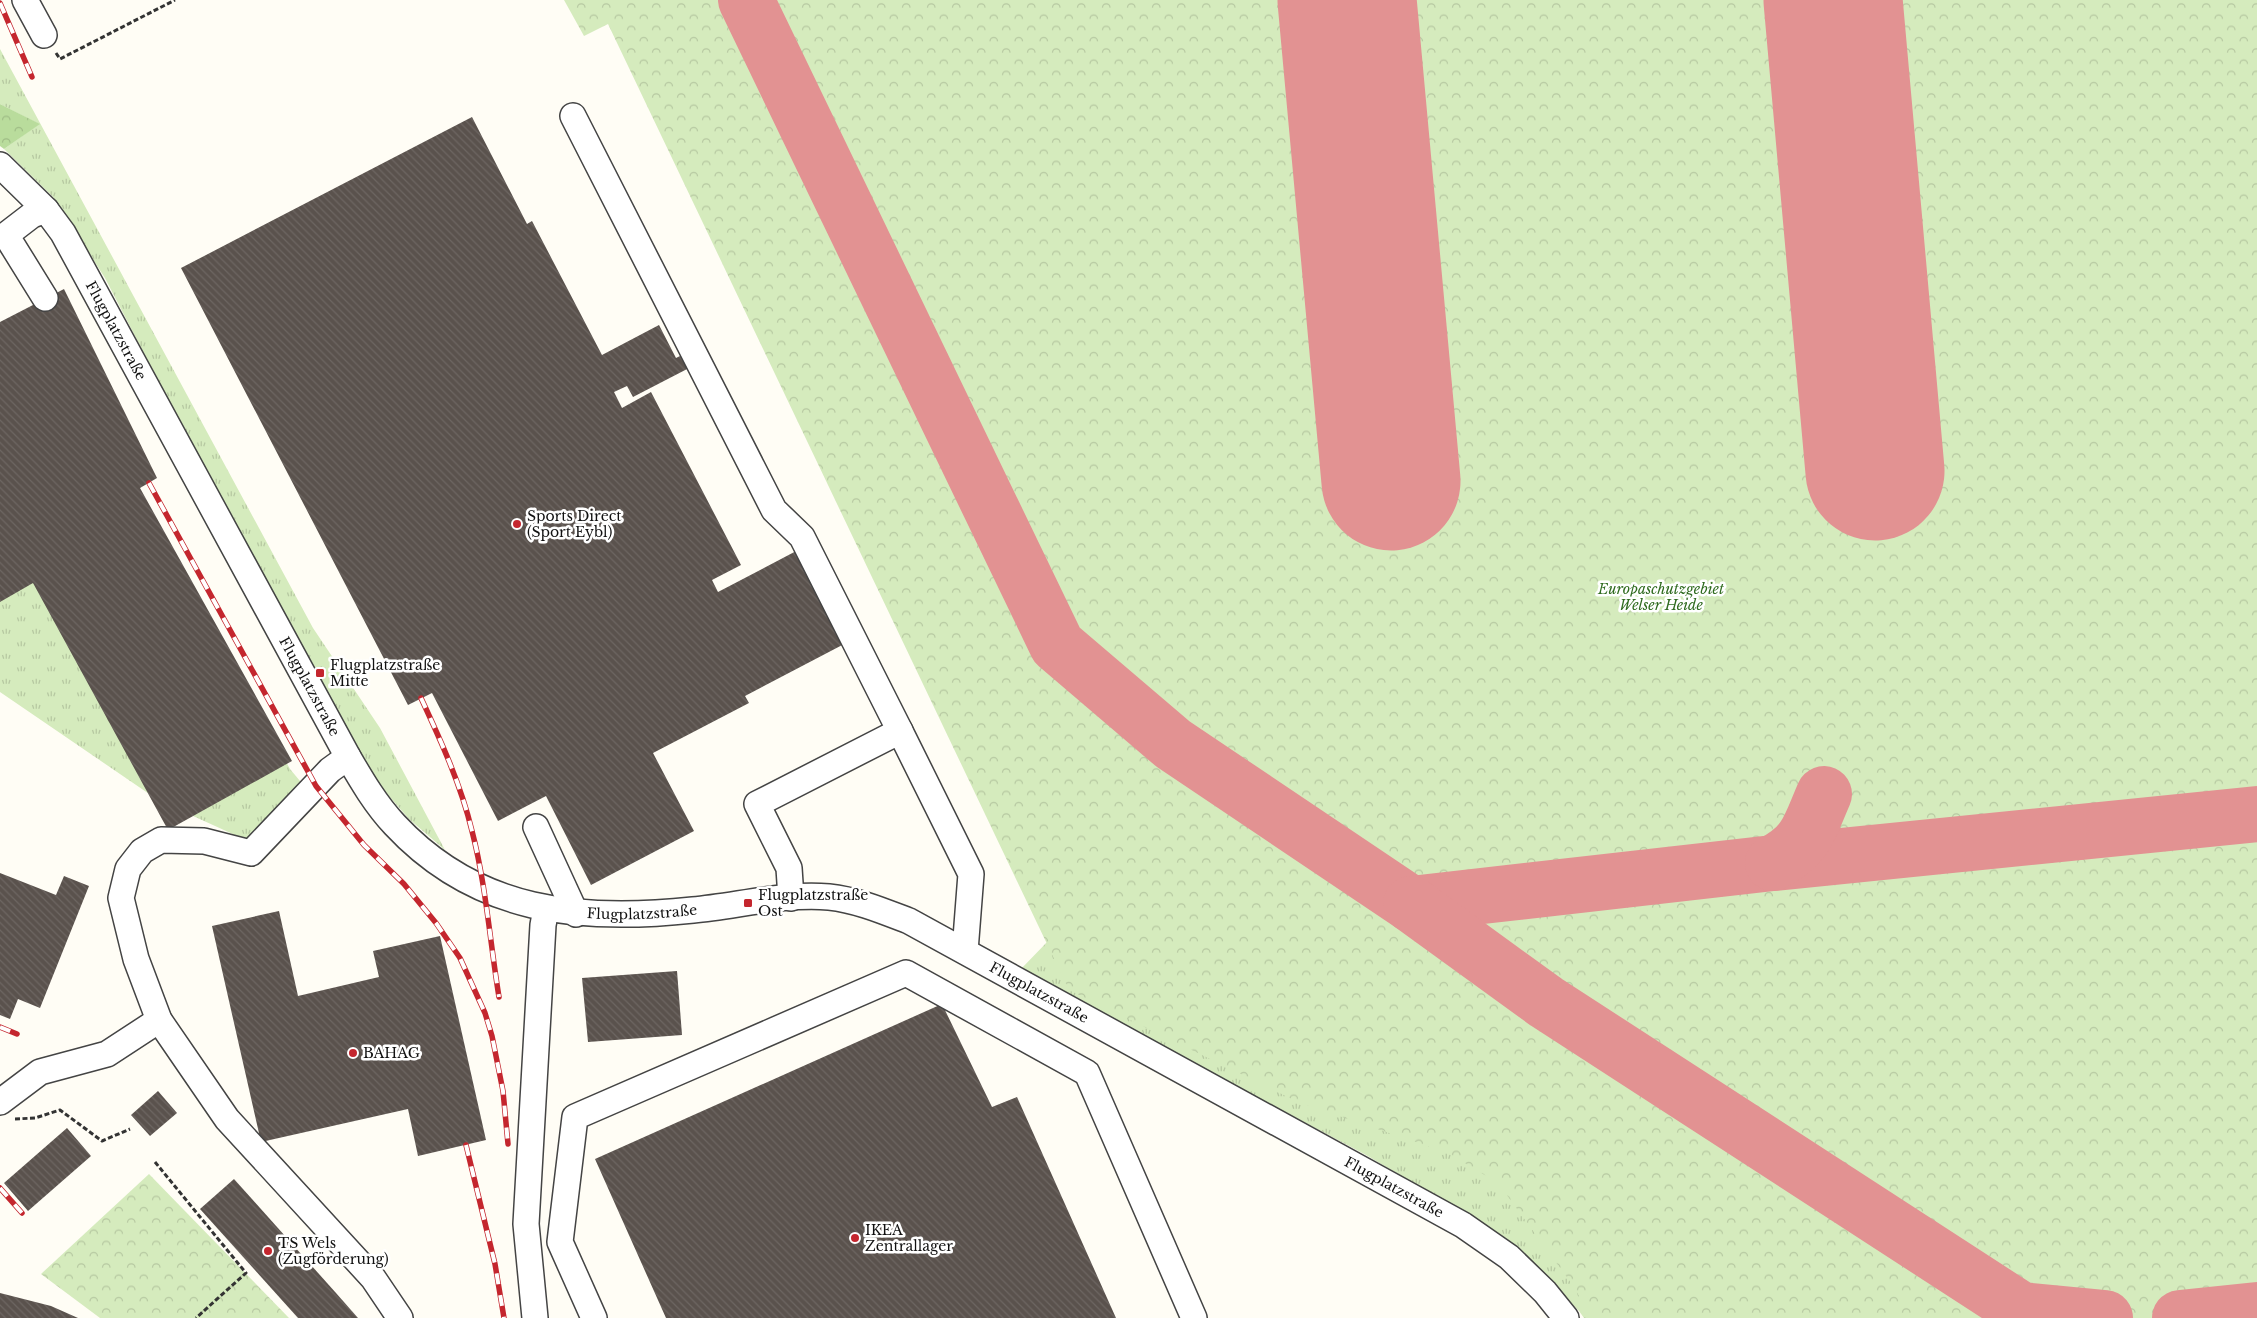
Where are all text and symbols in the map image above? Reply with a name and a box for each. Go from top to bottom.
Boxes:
street label: Flugplatzstraße [82,278,150,383]
place label: Sports Direct (Sport Eybl) [527,507,622,541]
marker: Sports Direct (Sport Eybl) [511,518,523,530]
park label: Europaschutzgebiet Welser Heide [1597,580,1725,614]
street label: Flugplatzstraße [275,634,344,739]
place label: Flugplatzstraße Mitte [330,656,440,690]
marker: Flugplatzstraße Mitte [314,667,326,679]
place label: Flugplatzstraße Ost [758,886,868,920]
marker: Flugplatzstraße Ost [742,897,754,909]
street label: Flugplatzstraße [586,901,698,923]
street label: Flugplatzstraße [986,958,1092,1027]
place label: BAHAG [363,1044,420,1062]
marker: BAHAG [347,1047,359,1059]
street label: Flugplatzstraße [1341,1153,1447,1222]
place label: IKEA Zentrallager [865,1221,953,1255]
marker: IKEA Zentrallager [849,1232,861,1244]
place label: TS Wels (Zugförderung) [278,1234,389,1268]
marker: TS Wels (Zugförderung) [262,1245,274,1257]

